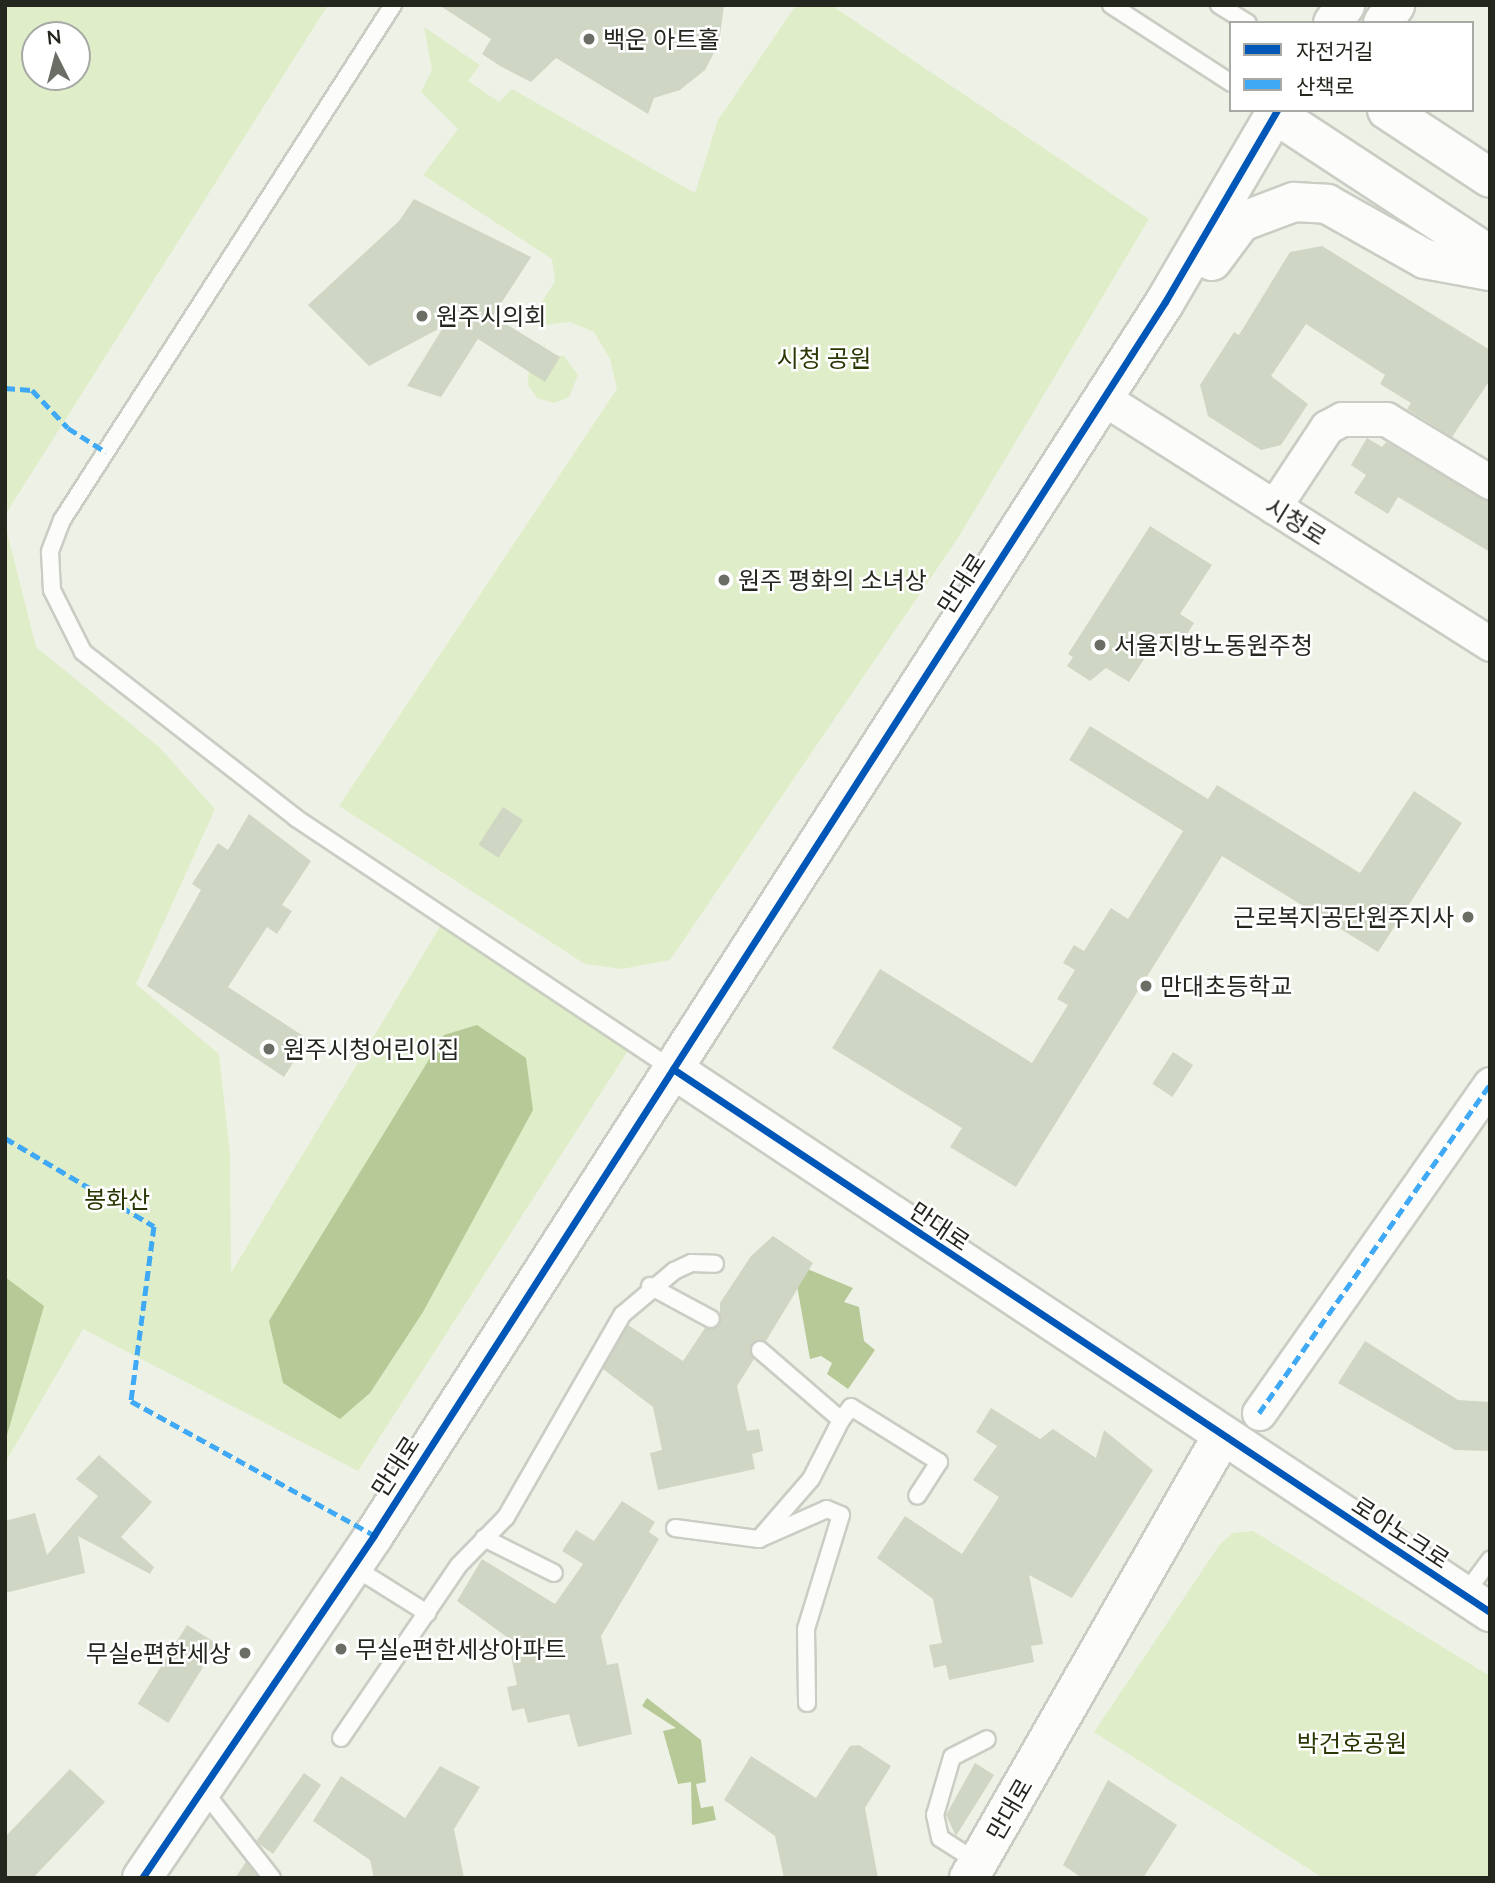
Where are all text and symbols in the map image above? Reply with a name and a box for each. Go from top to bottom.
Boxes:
north arrow [21,21,91,91]
legend [1229,21,1474,112]
text: N [45,24,62,49]
place label: 백운 아트홀 [603,25,720,53]
marker: 백운 아트홀 [581,31,597,47]
text: 자전거길 [1296,38,1373,63]
text: 산책로 [1296,73,1354,98]
place label: 원주시의회 [436,302,546,330]
marker: 원주시의회 [414,308,430,324]
park label: 시청 공원 [777,344,871,372]
street label: 시청로 [1260,491,1332,551]
street label: 만대로 [931,547,991,619]
place label: 원주 평화의 소녀상 [738,566,927,594]
marker: 원주 평화의 소녀상 [716,572,732,588]
place label: 서울지방노동원주청 [1114,631,1313,659]
marker: 서울지방노동원주청 [1092,637,1108,653]
place label: 근로복지공단원주지사 [1233,903,1454,931]
marker: 근로복지공단원주지사 [1460,909,1476,925]
place label: 만대초등학교 [1160,972,1292,1000]
marker: 만대초등학교 [1138,978,1154,994]
place label: 원주시청어린이집 [283,1035,460,1063]
marker: 원주시청어린이집 [261,1041,277,1057]
park label: 봉화산 [84,1185,150,1213]
street label: 만대로 [904,1196,976,1256]
street label: 만대로 [365,1430,425,1502]
street label: 로아노크로 [1347,1490,1455,1574]
place label: 무실e편한세상아파트 [355,1635,566,1663]
place label: 무실e편한세상 [86,1639,231,1667]
marker: 무실e편한세상아파트 [333,1641,349,1657]
marker: 무실e편한세상 [237,1645,253,1661]
park label: 박건호공원 [1297,1729,1407,1757]
street label: 만대로 [980,1773,1038,1845]

